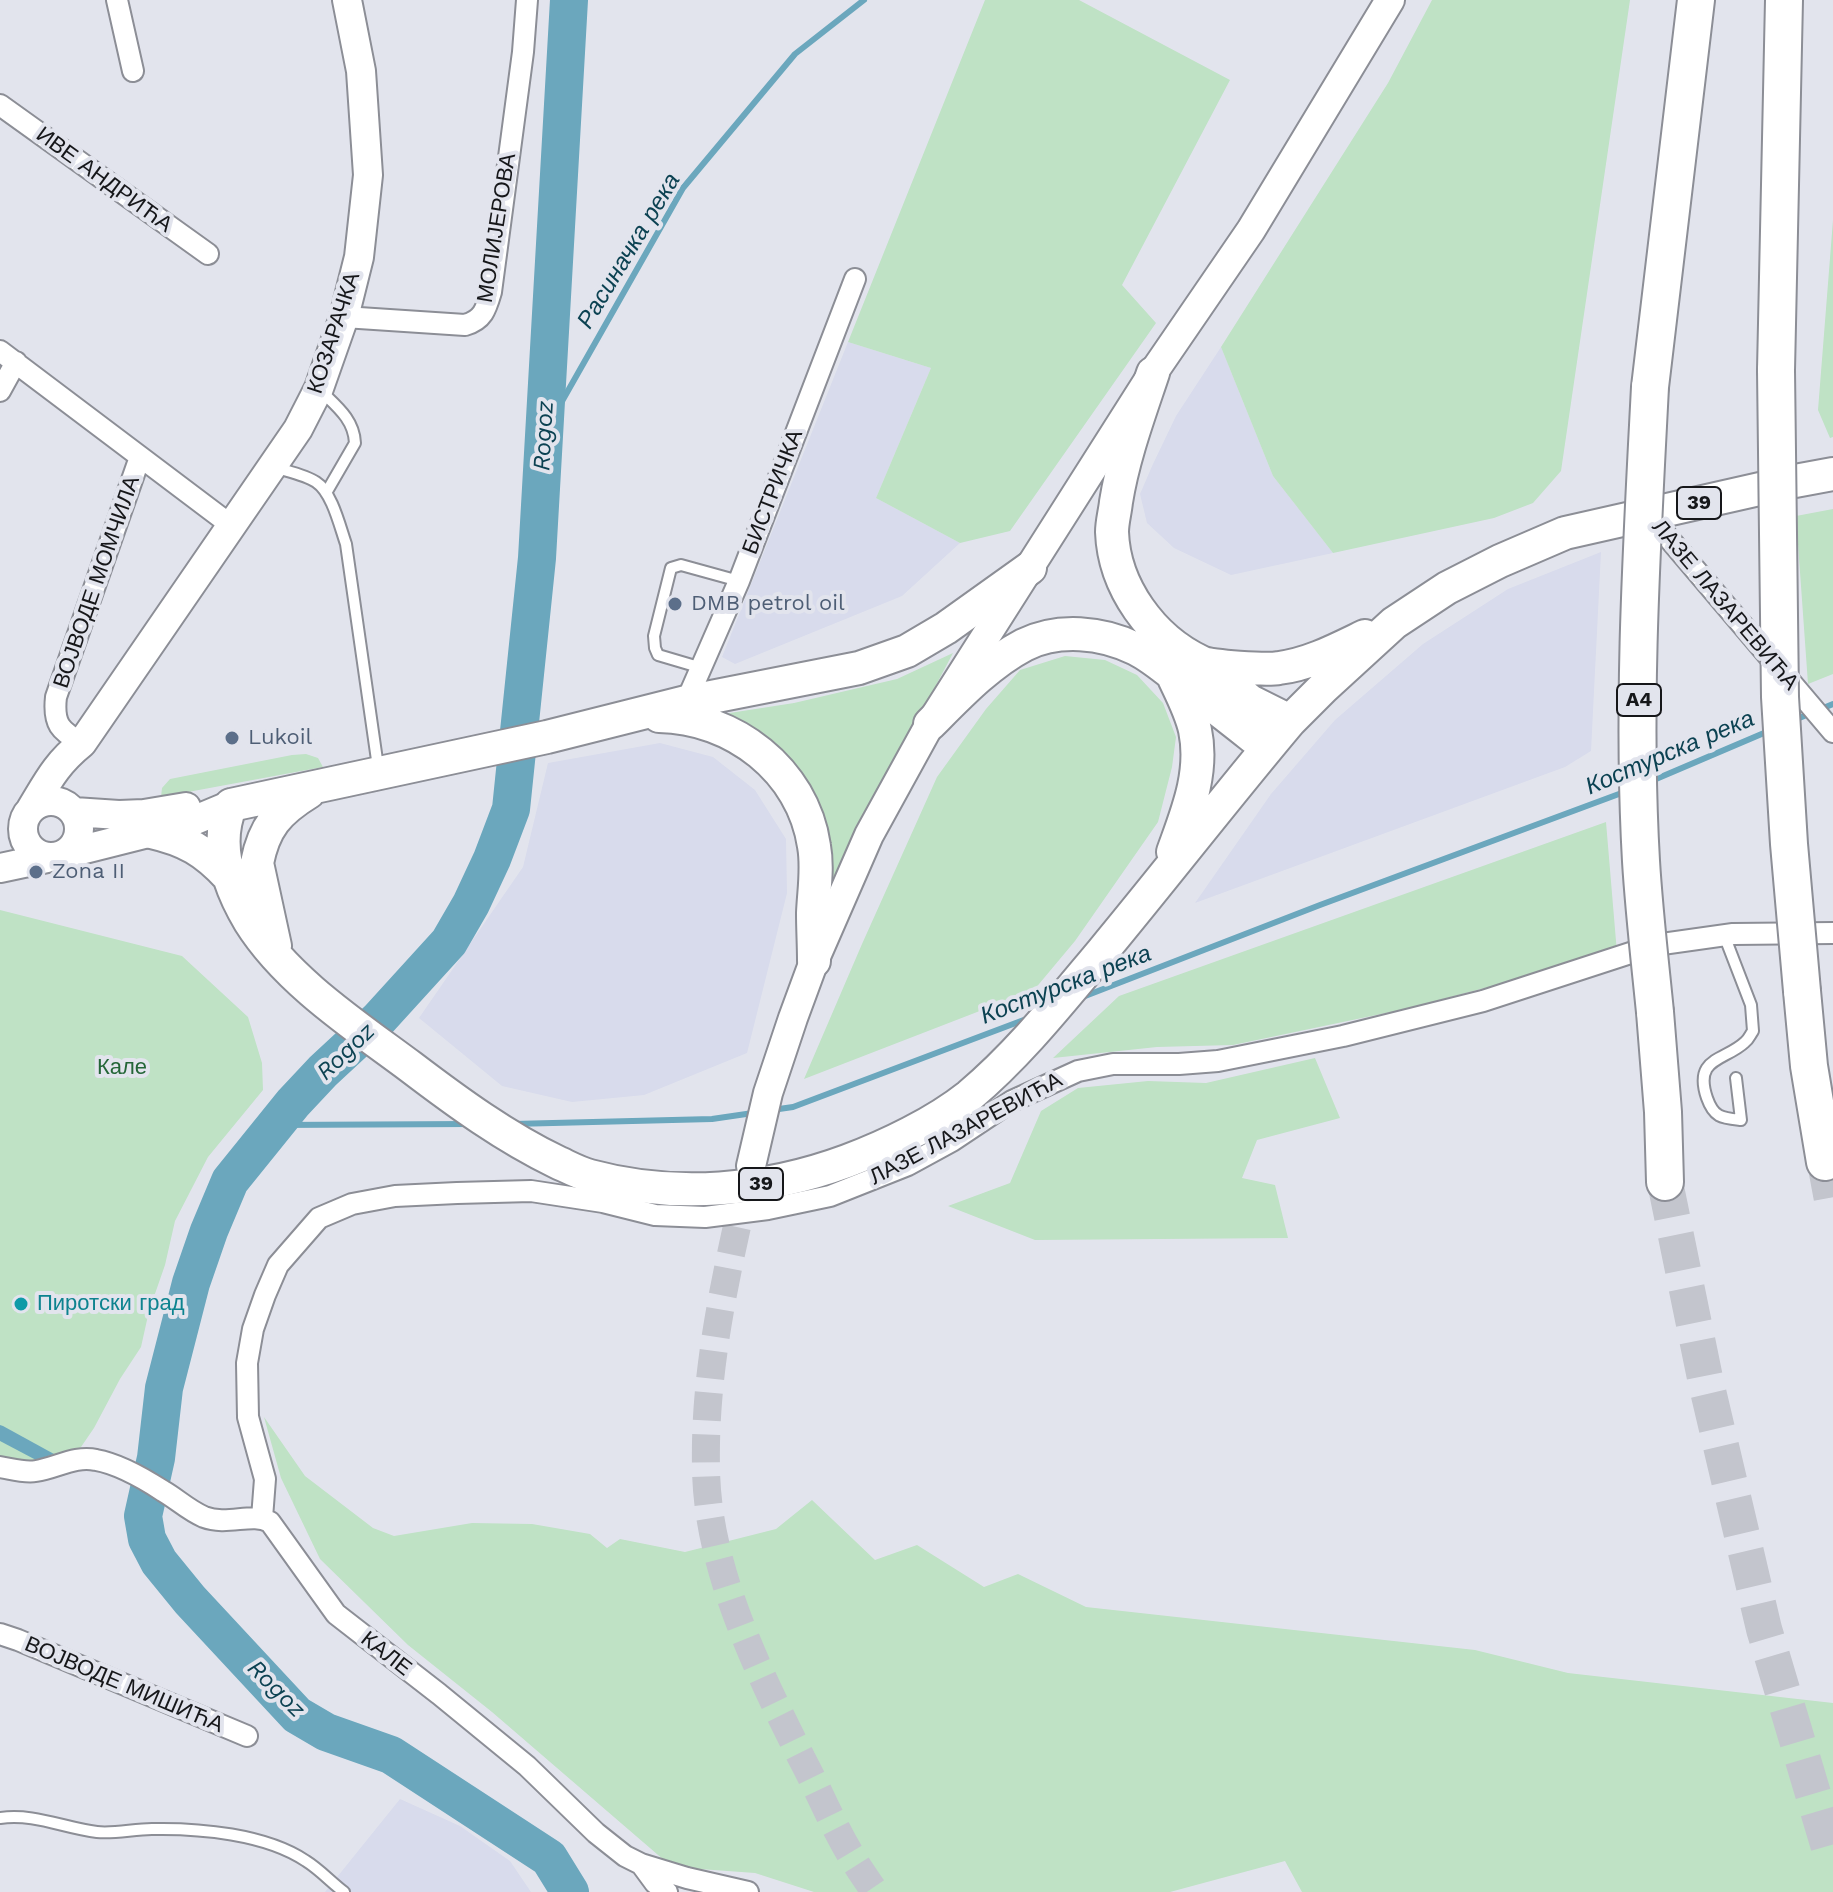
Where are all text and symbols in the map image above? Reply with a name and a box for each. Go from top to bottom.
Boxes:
street label: ИВЕ АНДРИЋА [31,122,177,238]
street label: МОЛИЈЕРОВА [472,151,522,305]
water label: Расиначка река [571,168,687,334]
street label: КОЗАРАЧКА [302,269,366,397]
water label: Rogoz [528,400,560,472]
street label: БИСТРИЧКА [737,426,809,558]
street label: ВОЈВОДЕ МОМЧИЛА [48,472,146,692]
road number: 39 [1677,487,1721,519]
street label: ЛАЗЕ ЛАЗАРЕВИЋА [1646,514,1804,696]
place label: DMB petrol oil [691,591,845,617]
marker: DMB petrol oil [666,595,684,613]
road number: A4 [1617,684,1661,716]
water label: Костурска река [1581,704,1759,802]
place label: Lukoil [248,725,312,751]
marker: Lukoil [223,729,241,747]
place label: Zona II [52,859,125,885]
marker: Zona II [27,863,45,881]
water label: Костурска река [977,939,1155,1031]
water label: Rogoz [311,1017,381,1087]
park label: Кале [97,1055,147,1081]
street label: ЛАЗЕ ЛАЗАРЕВИЋА [865,1067,1067,1191]
road number: 39 [739,1168,783,1200]
place label: Пиротски град [37,1291,185,1317]
marker: Пиротски град [12,1295,30,1313]
street label: КАЛЕ [355,1626,417,1682]
street label: ВОЈВОДЕ МИШИЋА [21,1631,227,1739]
water label: Rogoz [241,1654,311,1724]

